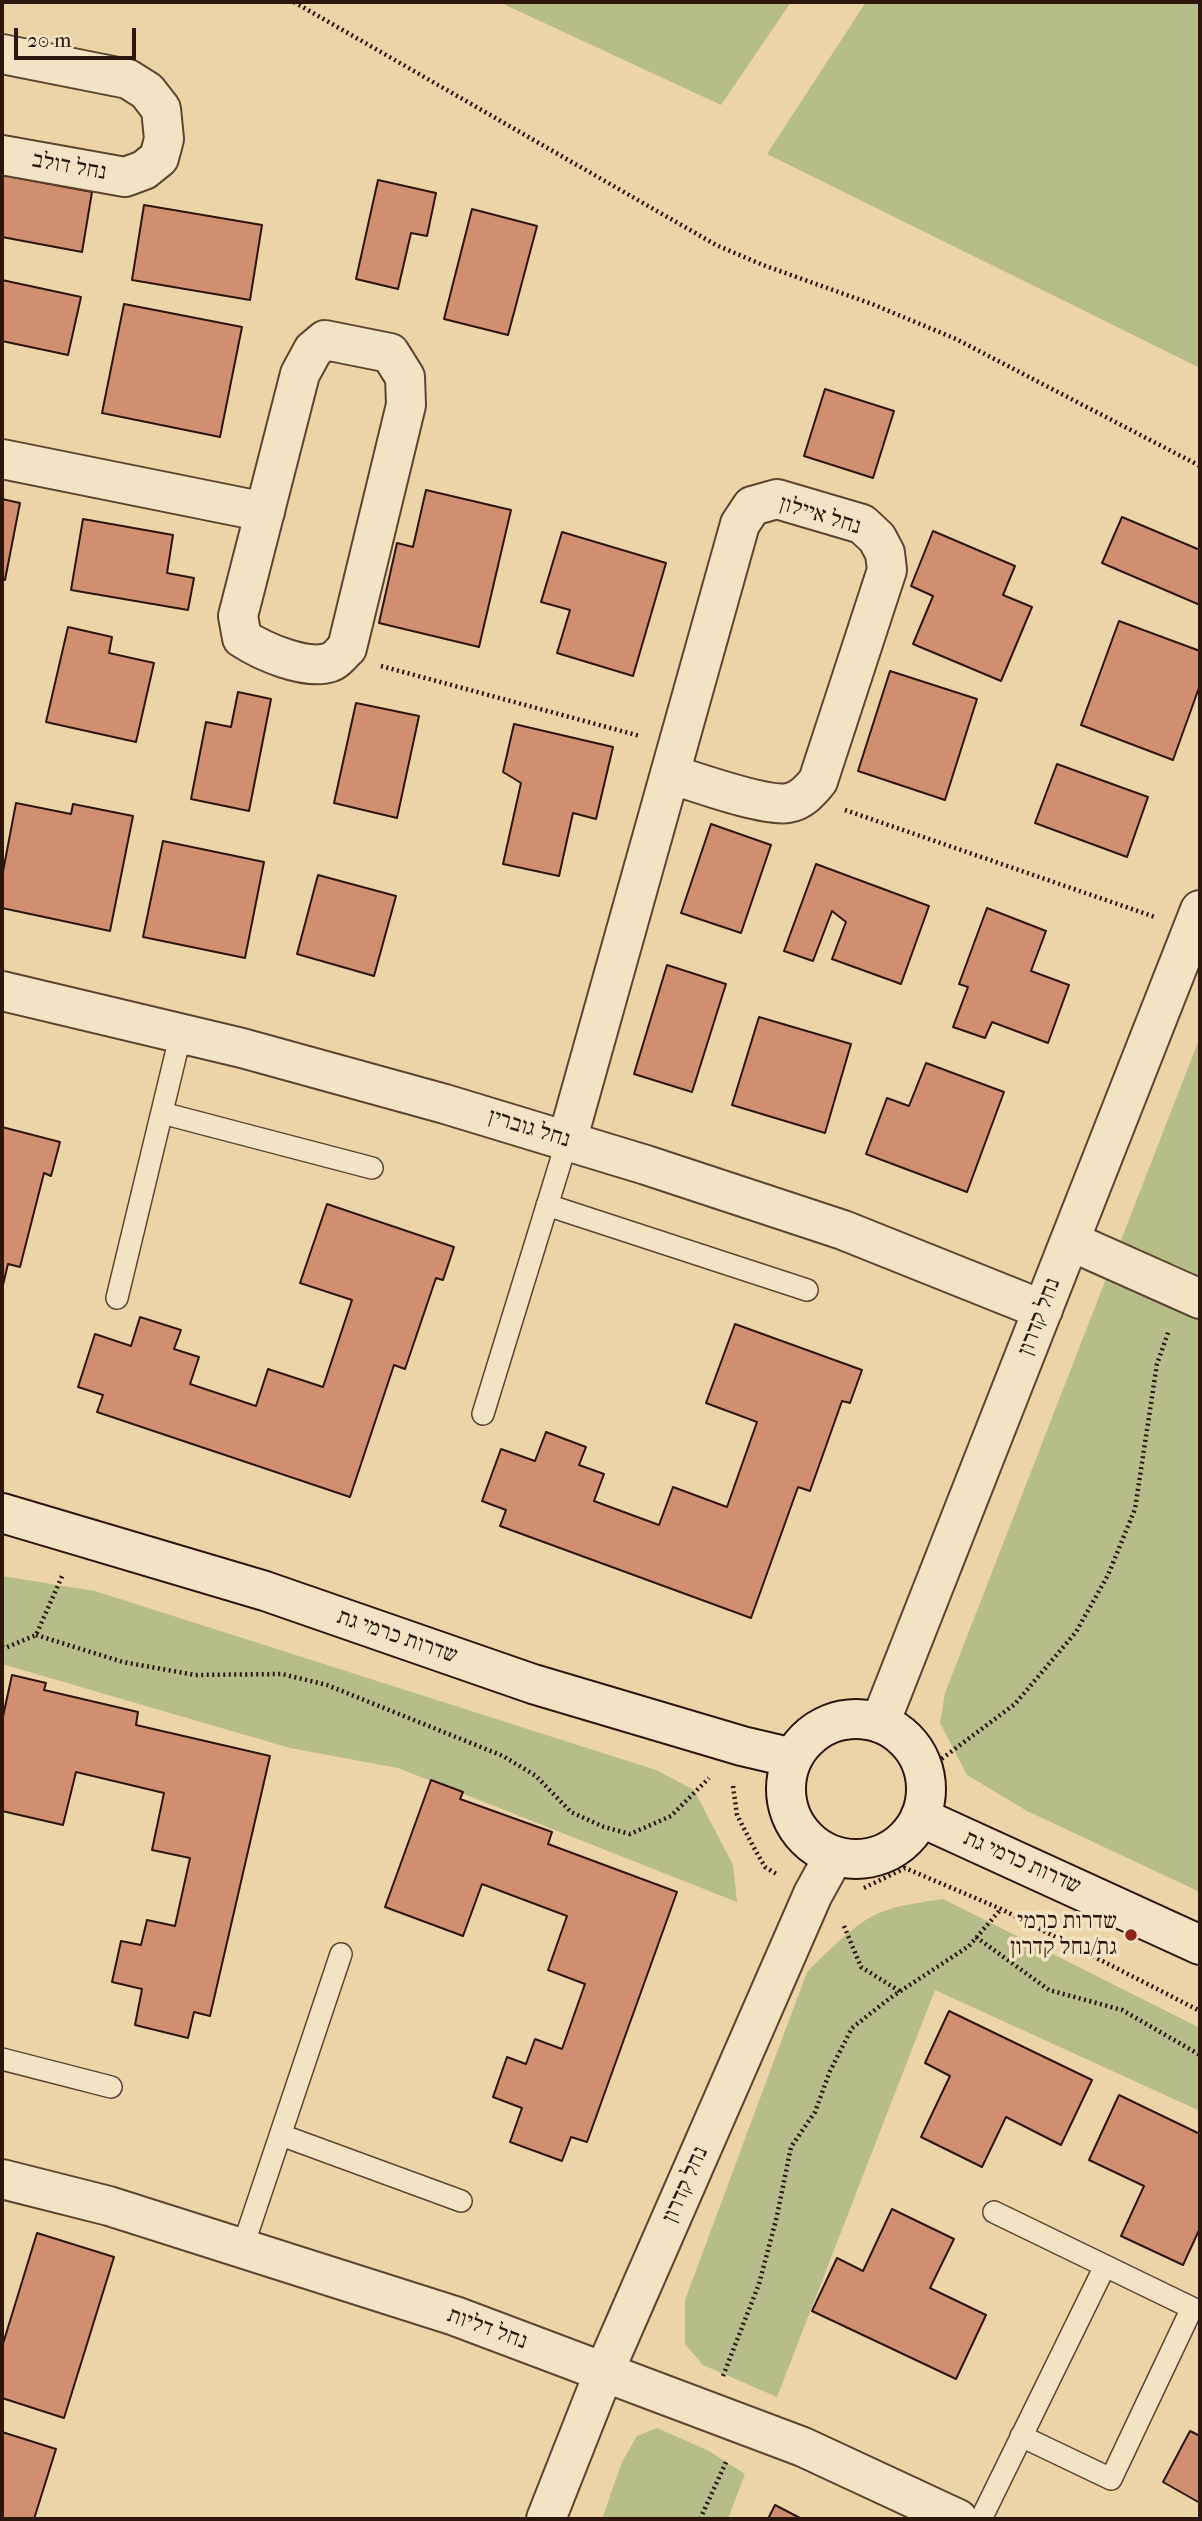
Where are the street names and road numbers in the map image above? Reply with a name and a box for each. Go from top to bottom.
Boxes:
street label: נחל דולב [30,147,108,187]
street label: נחל איילון [776,491,864,541]
street label: נחל גוברין [485,1103,573,1155]
street label: נחל קדרון [1013,1274,1067,1360]
street label: שדרות כרמי גת [333,1604,461,1670]
street label: שדרות כרמי גת [959,1825,1085,1901]
street label: נחל קדרון [657,2143,715,2227]
street label: נחל דליות [443,2302,531,2356]

